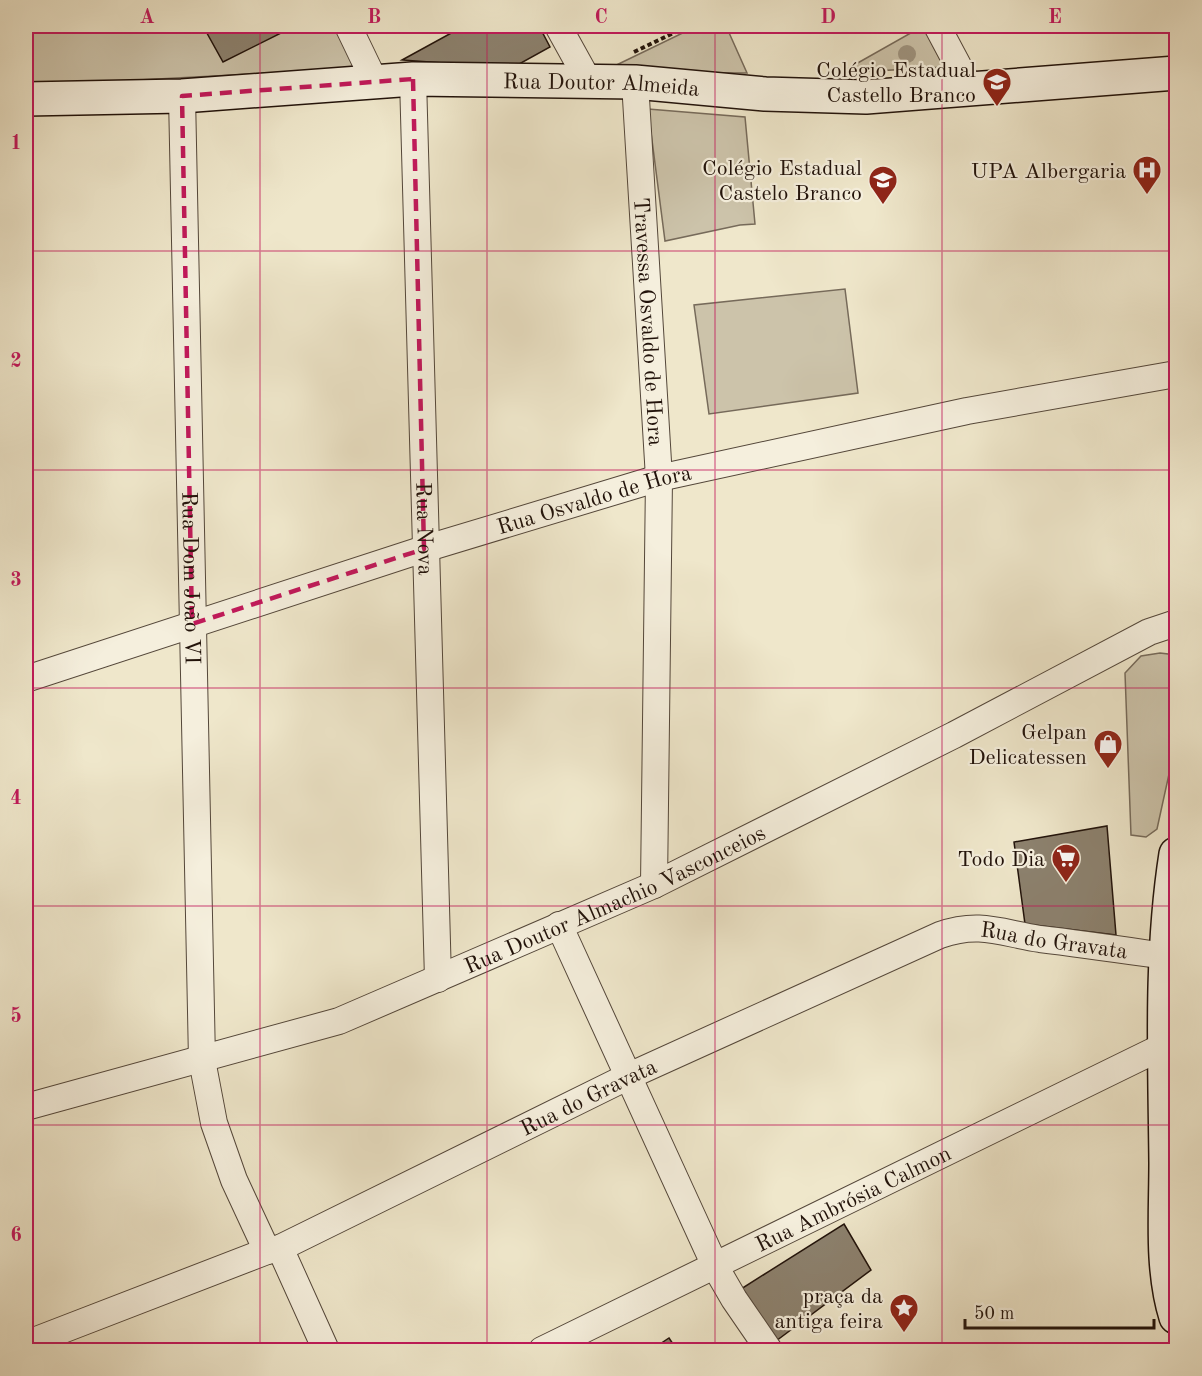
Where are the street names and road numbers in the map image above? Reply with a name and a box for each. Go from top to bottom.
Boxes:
street label: Rua Doutor Almeida [503,71,700,101]
street label: Travessa Osvaldo de Hora [629,197,666,447]
street label: Rua Osvaldo de Hora [495,462,694,539]
street label: Rua Nova [411,482,436,576]
street label: Rua Dom João VI [177,491,203,665]
street label: Rua Doutor Almachio Vasconceios [461,822,769,979]
street label: Rua do Gravata [979,919,1129,964]
street label: Rua do Gravata [517,1056,660,1141]
street label: Rua Ambrósia Calmon [753,1143,955,1257]

